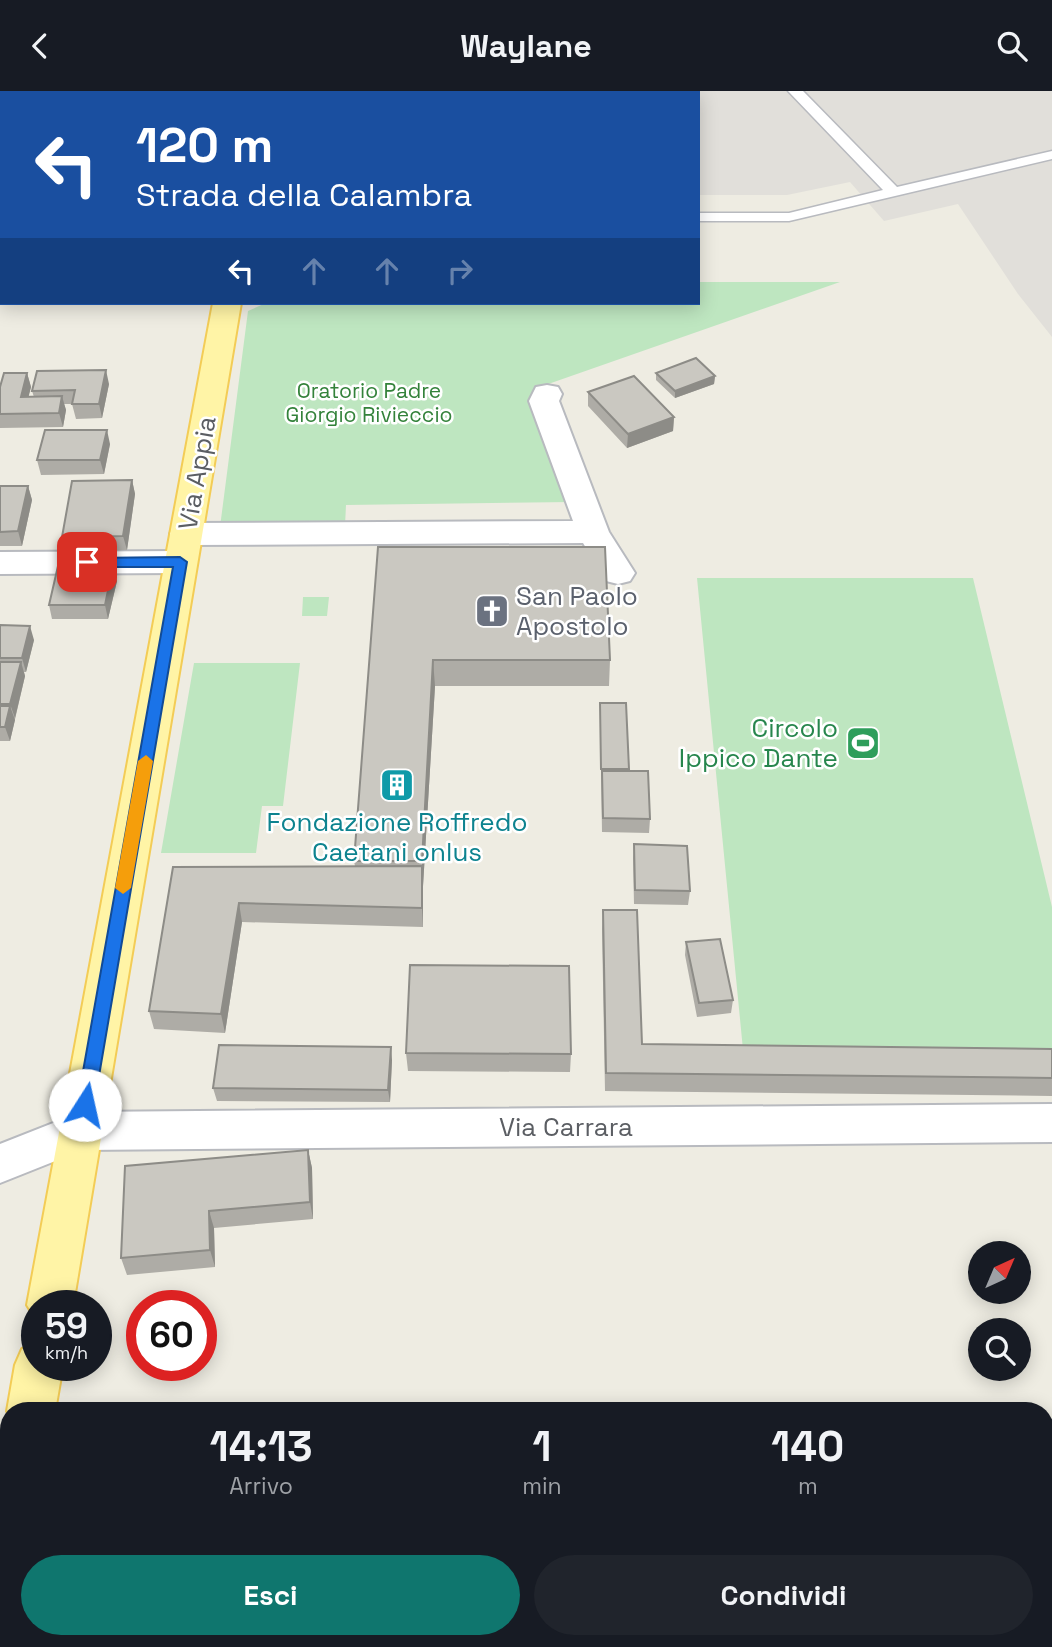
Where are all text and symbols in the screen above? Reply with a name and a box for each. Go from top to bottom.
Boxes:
text: Waylane [460,26,592,66]
icon: back [21,27,59,65]
icon: search [993,27,1031,65]
text: 120 m [136,114,273,176]
icon: left [21,119,112,210]
text: Strada della Calambra [136,175,472,215]
icon: left [222,252,260,290]
icon: ahead [295,252,333,290]
icon: ahead [368,252,406,290]
icon: right [441,252,479,290]
park label: Oratorio Padre Giorgio Rivieccio [285,377,453,428]
street label: Via Appia [170,413,224,533]
pin [57,532,117,592]
icon: arrive [68,543,106,581]
place label: San Paolo Apostolo [516,579,638,643]
church icon: San Paolo Apostolo [473,592,511,630]
place label: Circolo Ippico Dante [679,711,838,775]
sports icon: Circolo Ippico Dante [844,724,882,762]
building icon: Fondazione Roffredo Caetani onlus [378,766,416,804]
place label: Fondazione Roffredo Caetani onlus [267,805,527,869]
position arrow [48,1068,122,1142]
street label: Via Carrara [499,1110,633,1144]
north arrow [968,1241,1031,1304]
map controls [968,1241,1031,1381]
speed limit sign: 60 [126,1290,217,1381]
text: 59 [45,1304,88,1348]
button: search [968,1318,1031,1381]
text: km/h [45,1341,88,1364]
text: 14:13 [210,1420,312,1473]
text: 1 [532,1420,551,1473]
text: 140 [771,1420,844,1473]
text: Arrivo [229,1471,293,1501]
text: min [522,1471,562,1501]
text: m [798,1471,818,1501]
button: Esci [21,1555,520,1635]
button: Condividi [534,1555,1033,1635]

